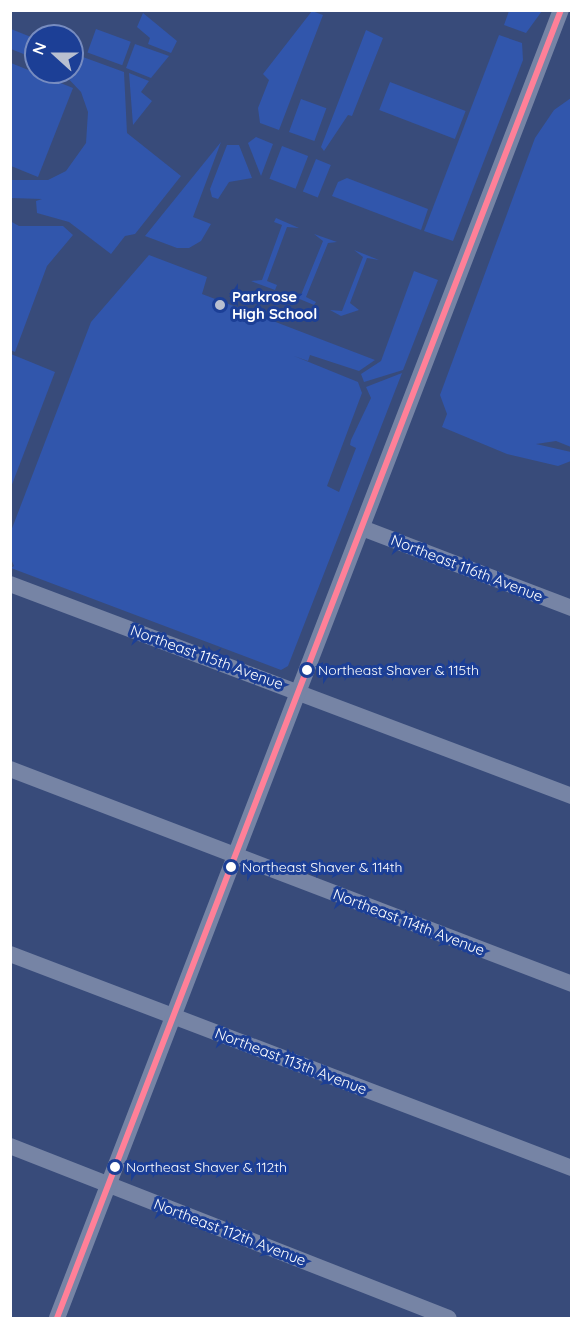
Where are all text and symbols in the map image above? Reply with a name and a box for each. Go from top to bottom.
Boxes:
north arrow [24,24,84,84]
text: N [28,39,51,57]
place label: Parkrose High School [232,287,317,322]
marker: Parkrose High School [213,298,227,312]
street label: Northeast 116th Avenue [388,531,546,605]
street label: Northeast 115th Avenue [128,621,286,693]
place label: Northeast Shaver & 115th [318,662,479,678]
marker: Northeast Shaver & 115th [301,664,313,676]
place label: Northeast Shaver & 114th [242,859,402,875]
marker: Northeast Shaver & 114th [225,861,237,873]
street label: Northeast 114th Avenue [331,885,487,959]
street label: Northeast 113th Avenue [213,1024,369,1098]
place label: Northeast Shaver & 112th [126,1159,287,1175]
marker: Northeast Shaver & 112th [109,1161,121,1173]
street label: Northeast 112th Avenue [151,1195,309,1269]

